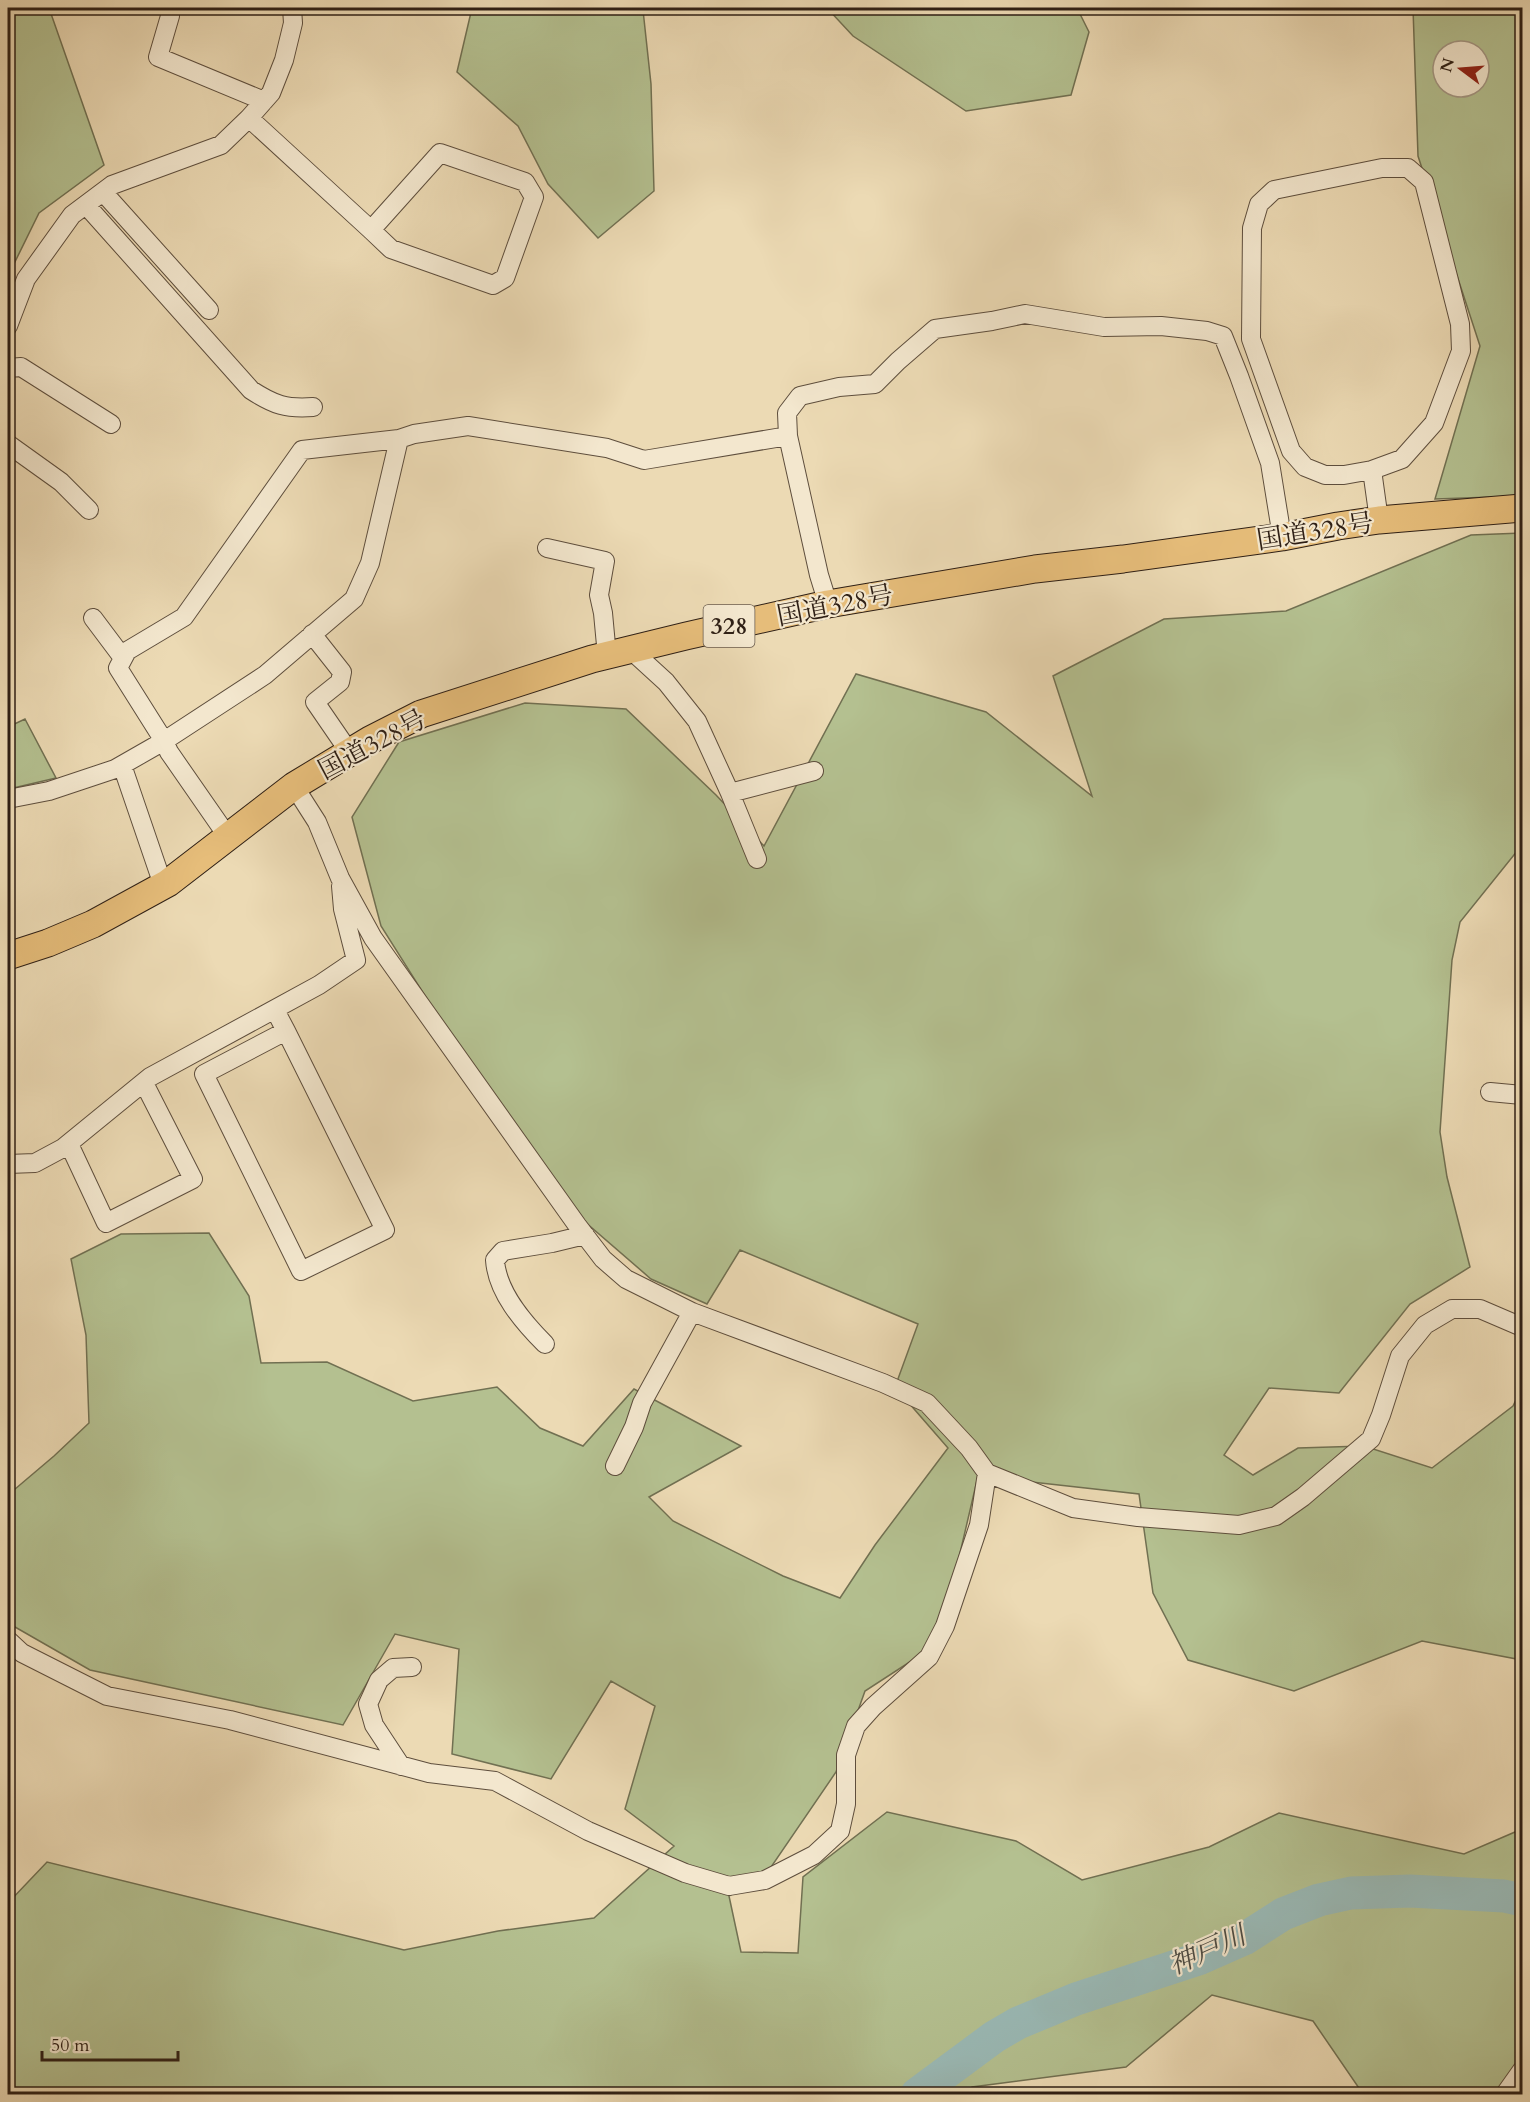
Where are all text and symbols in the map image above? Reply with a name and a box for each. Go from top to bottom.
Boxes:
north arrow [1431,39,1491,99]
text: N [1435,55,1460,75]
street label: 国道328号 [1254,505,1376,558]
street label: 国道328号 [774,577,896,634]
road number: 328 [704,605,754,647]
street label: 国道328号 [312,701,433,788]
water label: 神戸川 [1163,1916,1254,1984]
scale bar [42,2024,178,2062]
text: 50 m [51,2033,90,2058]

